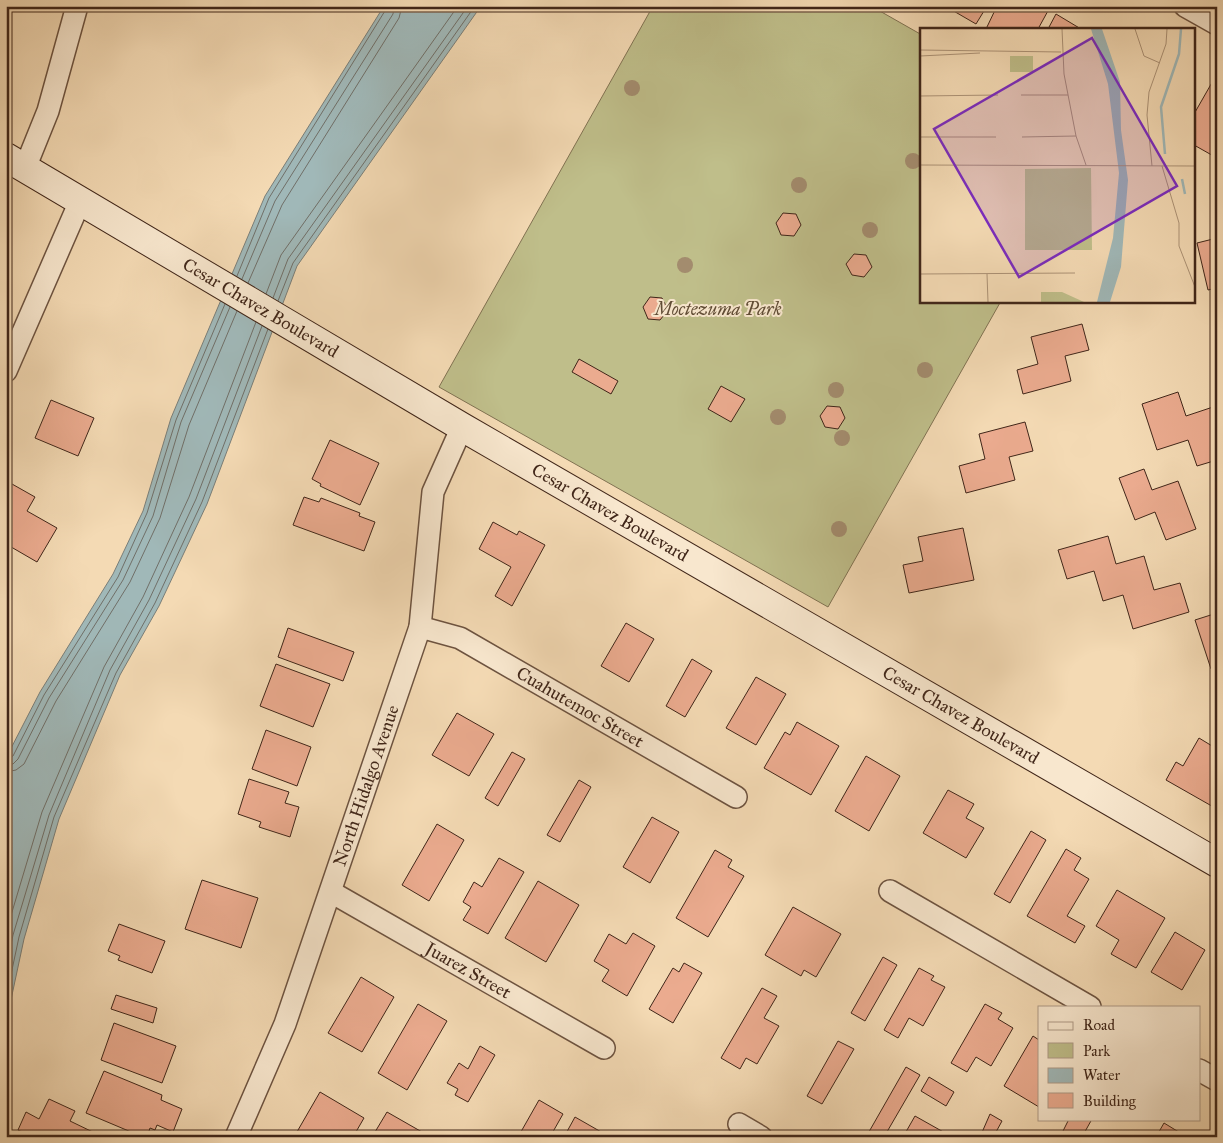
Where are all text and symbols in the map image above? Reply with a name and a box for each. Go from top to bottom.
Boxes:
inset map [920,28,1196,302]
street label: Cesar Chavez Boulevard [179,253,343,362]
park label: Moctezuma Park [652,298,782,320]
street label: Cesar Chavez Boulevard [528,459,692,566]
street label: Cesar Chavez Boulevard [879,661,1043,769]
street label: Cuahutemoc Street [512,662,648,753]
street label: North Hidalgo Avenue [328,702,404,869]
street label: Juarez Street [419,936,516,1004]
legend [1038,1006,1200,1120]
text: Road [1083,1016,1115,1034]
text: Park [1083,1042,1110,1060]
text: Water [1083,1066,1120,1084]
text: Building [1083,1092,1137,1110]

